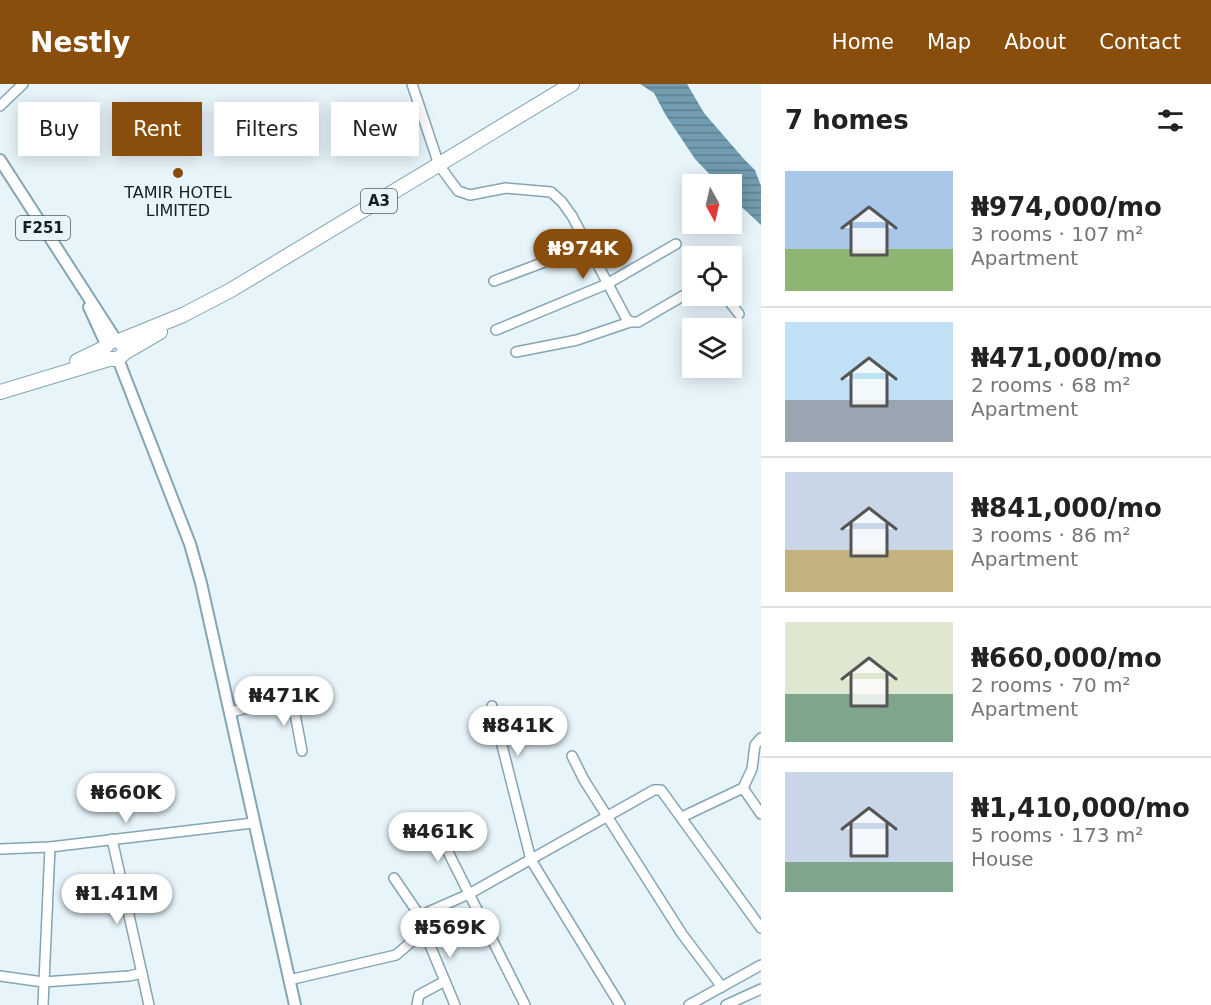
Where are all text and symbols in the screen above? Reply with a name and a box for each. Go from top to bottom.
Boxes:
text: Nestly [30,26,130,59]
text: Home [832,30,894,54]
text: Map [927,30,971,54]
text: About [1004,30,1066,54]
text: Contact [1099,30,1181,54]
chip: Buy [18,102,100,156]
chip: Rent [112,102,202,156]
chip: Filters [214,102,319,156]
chip: New [331,102,419,156]
icon: filters [1154,104,1187,137]
text: 7 homes [785,105,909,135]
marker: TAMIR HOTEL LIMITED [171,166,185,180]
north arrow [682,174,742,234]
map controls [682,174,742,378]
place label: TAMIR HOTEL LIMITED [123,183,232,220]
road number: A3 [361,189,397,213]
text: ₦974,000/mo [971,192,1162,222]
icon: home [833,195,905,267]
road number: F251 [16,216,70,240]
text: 3 rooms · 107 m² [971,222,1143,246]
pin: ₦974K [541,229,625,280]
text: ₦974K [547,236,619,260]
button: locate [682,246,742,306]
text: Apartment [971,246,1078,270]
button: layers [682,318,742,378]
text: ₦471,000/mo [971,343,1162,373]
icon: home [833,346,905,418]
text: 2 rooms · 68 m² [971,373,1131,397]
text: Apartment [971,397,1078,421]
text: ₦841,000/mo [971,493,1162,523]
icon: home [833,496,905,568]
text: 3 rooms · 86 m² [971,523,1131,547]
text: Apartment [971,547,1078,571]
text: ₦660,000/mo [971,643,1162,673]
icon: home [833,646,905,718]
text: 2 rooms · 70 m² [971,673,1131,697]
pin: ₦471K [242,676,326,727]
text: ₦471K [248,683,320,707]
text: Apartment [971,697,1078,721]
pin: ₦841K [476,706,560,757]
text: ₦841K [482,713,554,737]
pin: ₦660K [84,773,168,824]
text: ₦660K [90,780,162,804]
text: ₦1,410,000/mo [971,793,1190,823]
icon: home [833,796,905,868]
pin: ₦461K [396,812,480,863]
text: ₦461K [402,819,474,843]
text: 5 rooms · 173 m² [971,823,1143,847]
text: House [971,847,1034,871]
pin: ₦1.41M [68,874,166,925]
text: ₦1.41M [75,881,159,905]
pin: ₦569K [408,908,492,959]
text: ₦569K [414,915,486,939]

